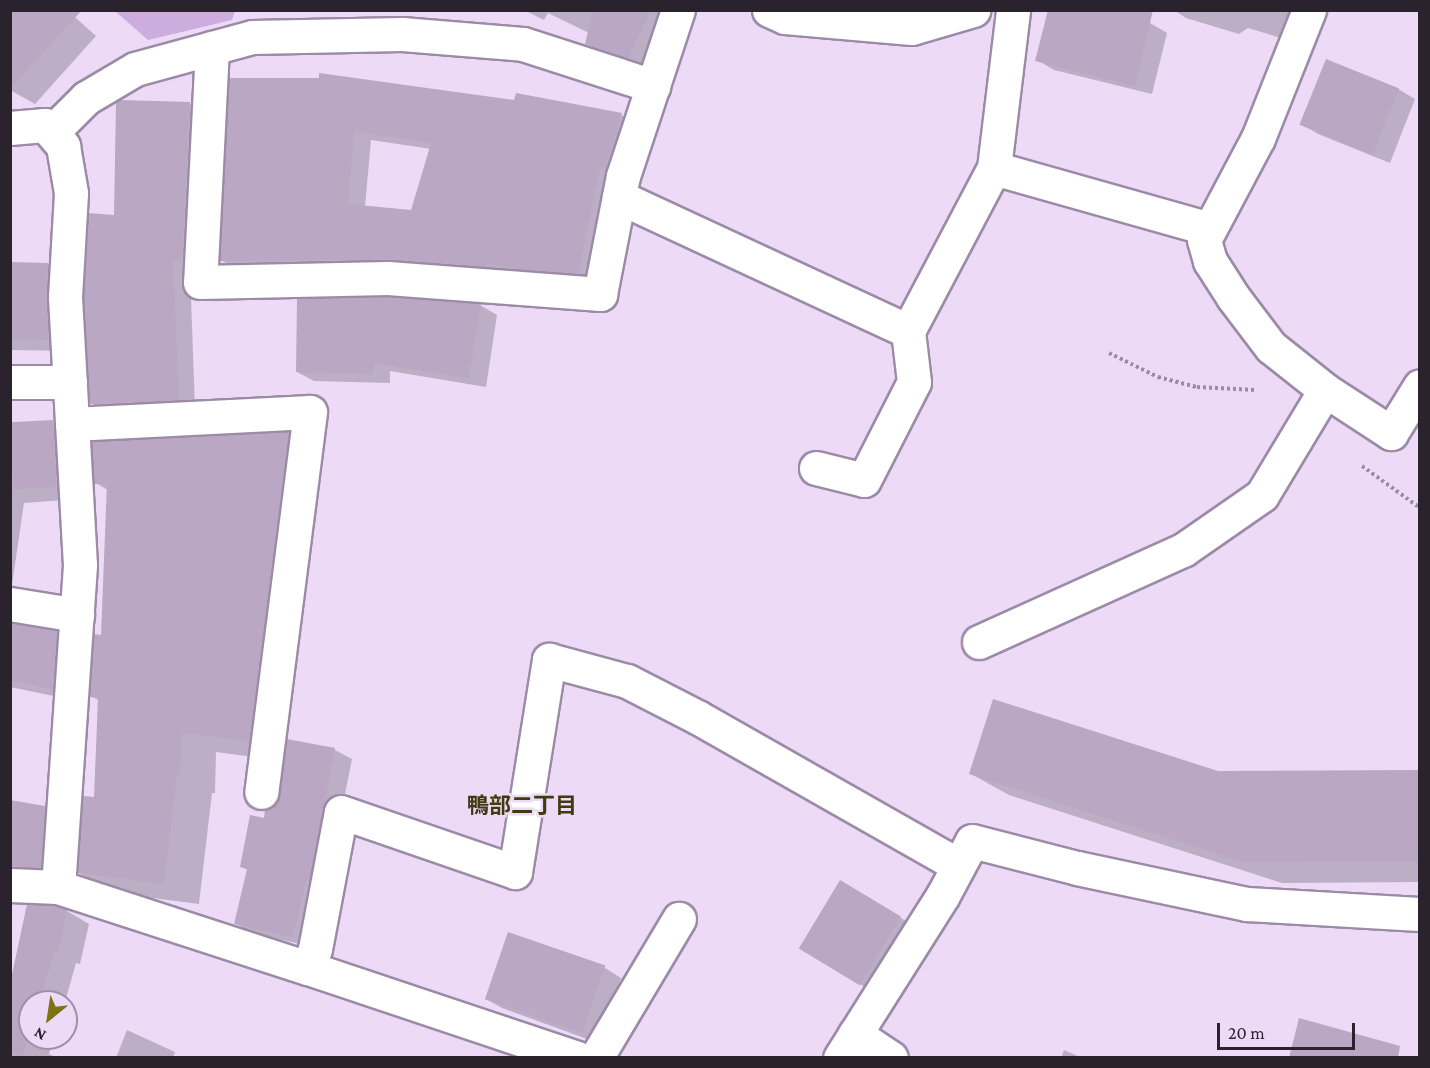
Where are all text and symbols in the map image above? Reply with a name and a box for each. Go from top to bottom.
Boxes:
district label: 鴨部二丁目 [467,793,577,819]
north arrow [18,990,78,1050]
scale bar [1220,1011,1358,1049]
text: 20 m [1228,1023,1265,1043]
text: N [31,1024,49,1044]

